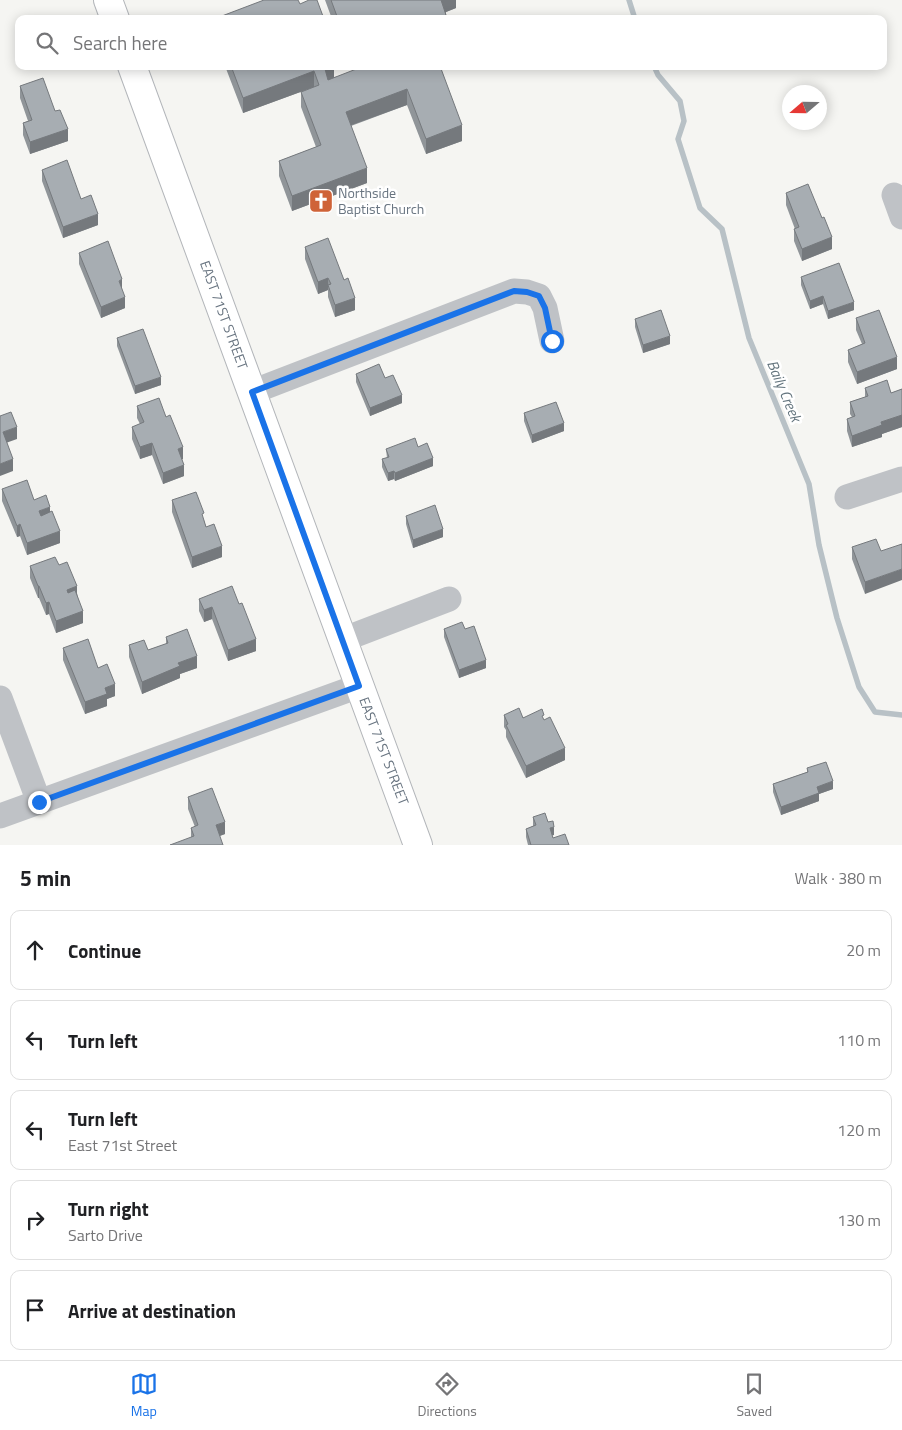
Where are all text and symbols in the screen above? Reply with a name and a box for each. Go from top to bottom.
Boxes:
search box [15,15,887,70]
text: Search here [73,28,167,57]
icon: search [33,29,61,57]
north arrow [782,85,827,130]
place label: Northside Baptist Church [338,182,424,219]
church icon: Northside Baptist Church [308,188,334,214]
street label: EAST 71ST STREET [195,258,254,373]
route start [541,330,564,353]
water label: Baily Creek [761,356,809,427]
street label: EAST 71ST STREET [354,694,415,808]
route end [28,791,51,814]
text: 5 min [20,862,71,894]
text: Walk · 380 m [794,866,882,890]
icon: ahead [21,936,49,964]
text: Continue [68,936,141,965]
text: 20 m [846,938,881,962]
icon: left [21,1026,49,1054]
text: Turn left [68,1026,138,1055]
text: 110 m [837,1028,881,1052]
text: Turn left [68,1104,138,1133]
icon: left [21,1116,49,1144]
text: 120 m [837,1118,881,1142]
text: East 71st Street [68,1133,177,1157]
text: Turn right [68,1194,149,1223]
icon: right [21,1206,49,1234]
text: 130 m [837,1208,881,1232]
text: Sarto Drive [68,1223,143,1247]
icon: arrive [21,1296,49,1324]
text: Arrive at destination [68,1296,236,1325]
tab: Map [130,1370,158,1421]
tab: Directions [417,1370,477,1421]
tab: Saved [737,1370,772,1421]

